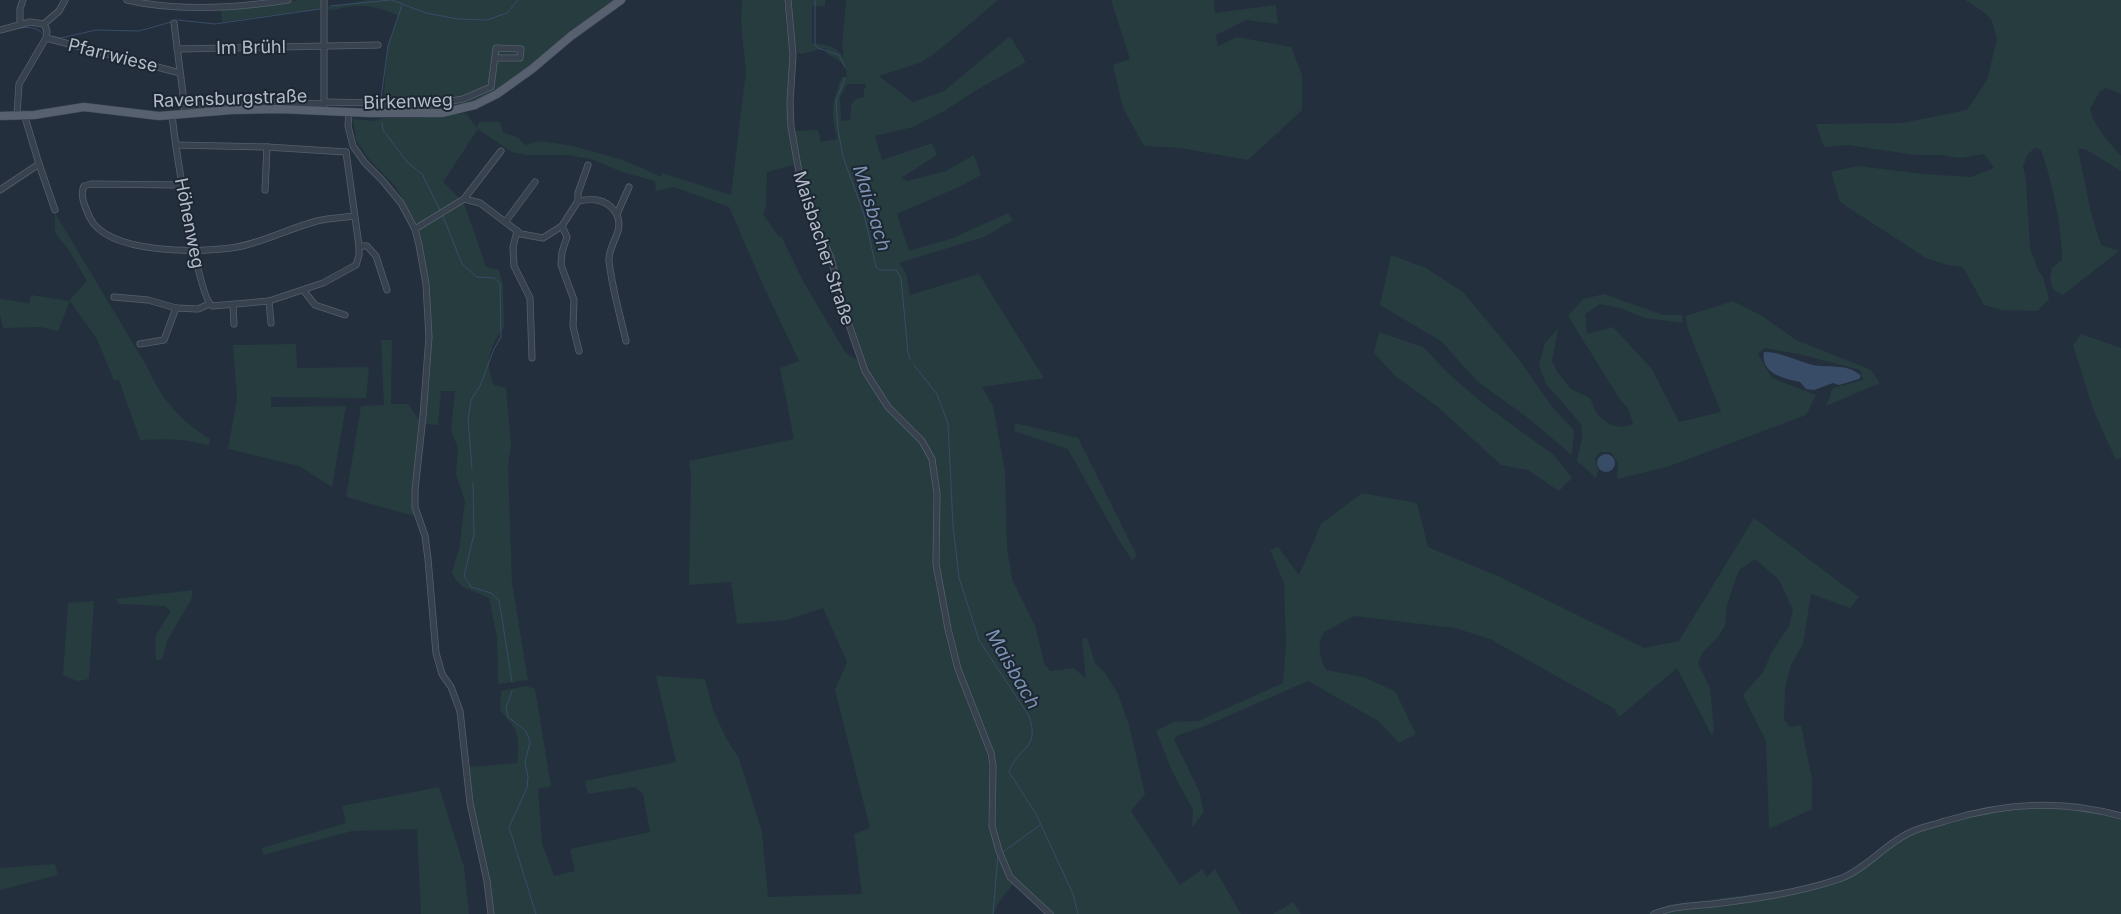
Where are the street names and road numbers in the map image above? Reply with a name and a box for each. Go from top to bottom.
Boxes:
street label: Pfarrwiese [66,34,160,76]
street label: Im Brühl [216,36,286,58]
street label: Ravensburgstraße [152,85,308,111]
street label: Birkenweg [363,89,453,113]
street label: Maisbacher Straße [789,168,859,328]
street label: Höhenweg [171,176,209,270]

